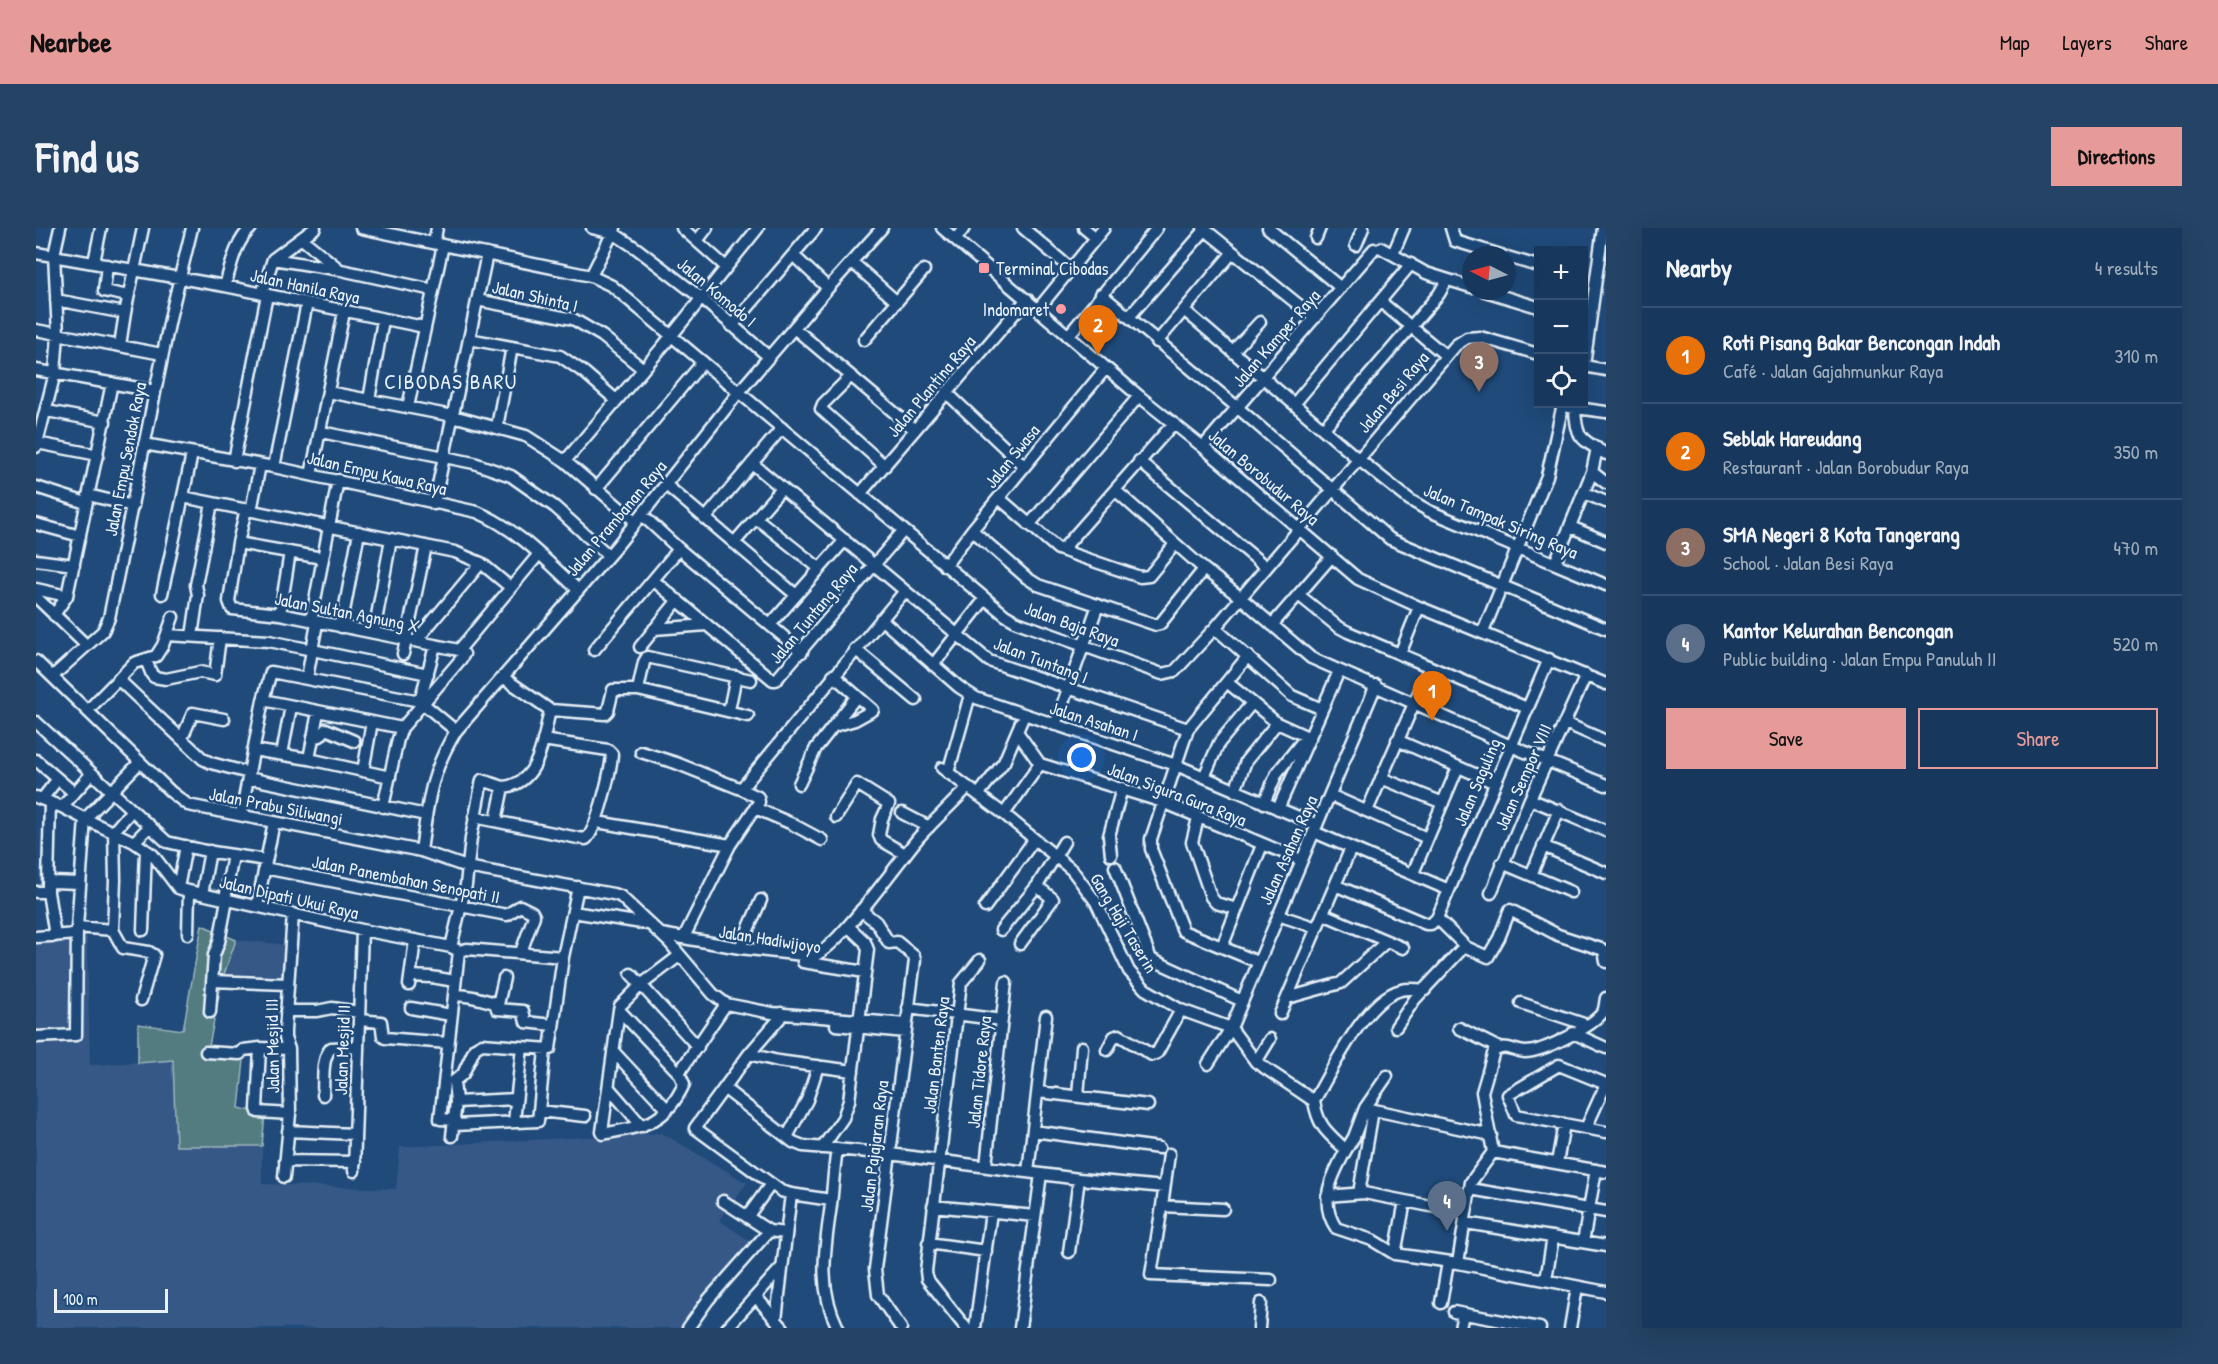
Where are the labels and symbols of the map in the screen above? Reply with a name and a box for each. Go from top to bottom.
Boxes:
north arrow [1462,246,1516,300]
street label: Jalan Komodo I [672,251,762,333]
place label: Terminal Cibodas [996,256,1109,281]
marker: Terminal Cibodas [977,261,991,275]
street label: Jalan Hanila Raya [248,262,362,310]
street label: Jalan Shinta I [490,274,580,318]
street label: Jalan Kamper Raya [1226,284,1326,392]
place label: Indomaret [983,297,1050,322]
marker: Indomaret [1054,302,1068,316]
pin: 2 [1078,306,1118,355]
street label: Jalan Plantina Raya [881,330,981,442]
pin: 3 [1460,342,1498,392]
street label: Jalan Besi Raya [1352,346,1434,438]
district label: CIBODAS BARU [384,367,518,396]
street label: Jalan Empu Sendok Raya [98,380,152,538]
street label: Jalan Swasa [979,419,1045,493]
street label: Jalan Borobudur Raya [1203,423,1325,531]
street label: Jalan Empu Kawa Raya [305,445,449,501]
street label: Jalan Prambanan Raya [560,455,672,581]
street label: Jalan Tampak Siring Raya [1420,477,1582,565]
street label: Jalan Tuntang Raya [763,557,863,669]
street label: Jalan Sultan Agnung X [273,586,422,638]
street label: Jalan Baja Raya [1021,595,1123,653]
street label: Jalan Tuntang I [990,631,1092,689]
pin: 1 [1412,672,1452,721]
street label: Jalan Asahan I [1047,695,1141,747]
street label: Jalan Sempor VIII [1488,720,1558,834]
street label: Jalan Saguling [1447,734,1507,830]
your location [1067,743,1096,772]
street label: Jalan Sigura Gura Raya [1104,756,1250,832]
street label: Jalan Prabu Siliwangi [207,781,345,831]
street label: Jalan Asahan Raya [1253,791,1323,909]
street label: Jalan Panembahan Senopati II [310,849,502,909]
street label: Gang Haji Taserin [1084,868,1164,978]
street label: Jalan Dipati Ukui Raya [217,869,361,925]
street label: Jalan Hadiwijoyo [717,919,823,959]
street label: Jalan Banten Raya [916,995,956,1115]
street label: Jalan Mesjid III [259,998,285,1094]
street label: Jalan Mesjid II [328,1004,356,1096]
street label: Jalan Tidore Raya [961,1015,997,1129]
street label: Jalan Pajajaran Raya [854,1079,894,1213]
pin: 4 [1428,1182,1466,1231]
scale bar [54,1286,168,1314]

